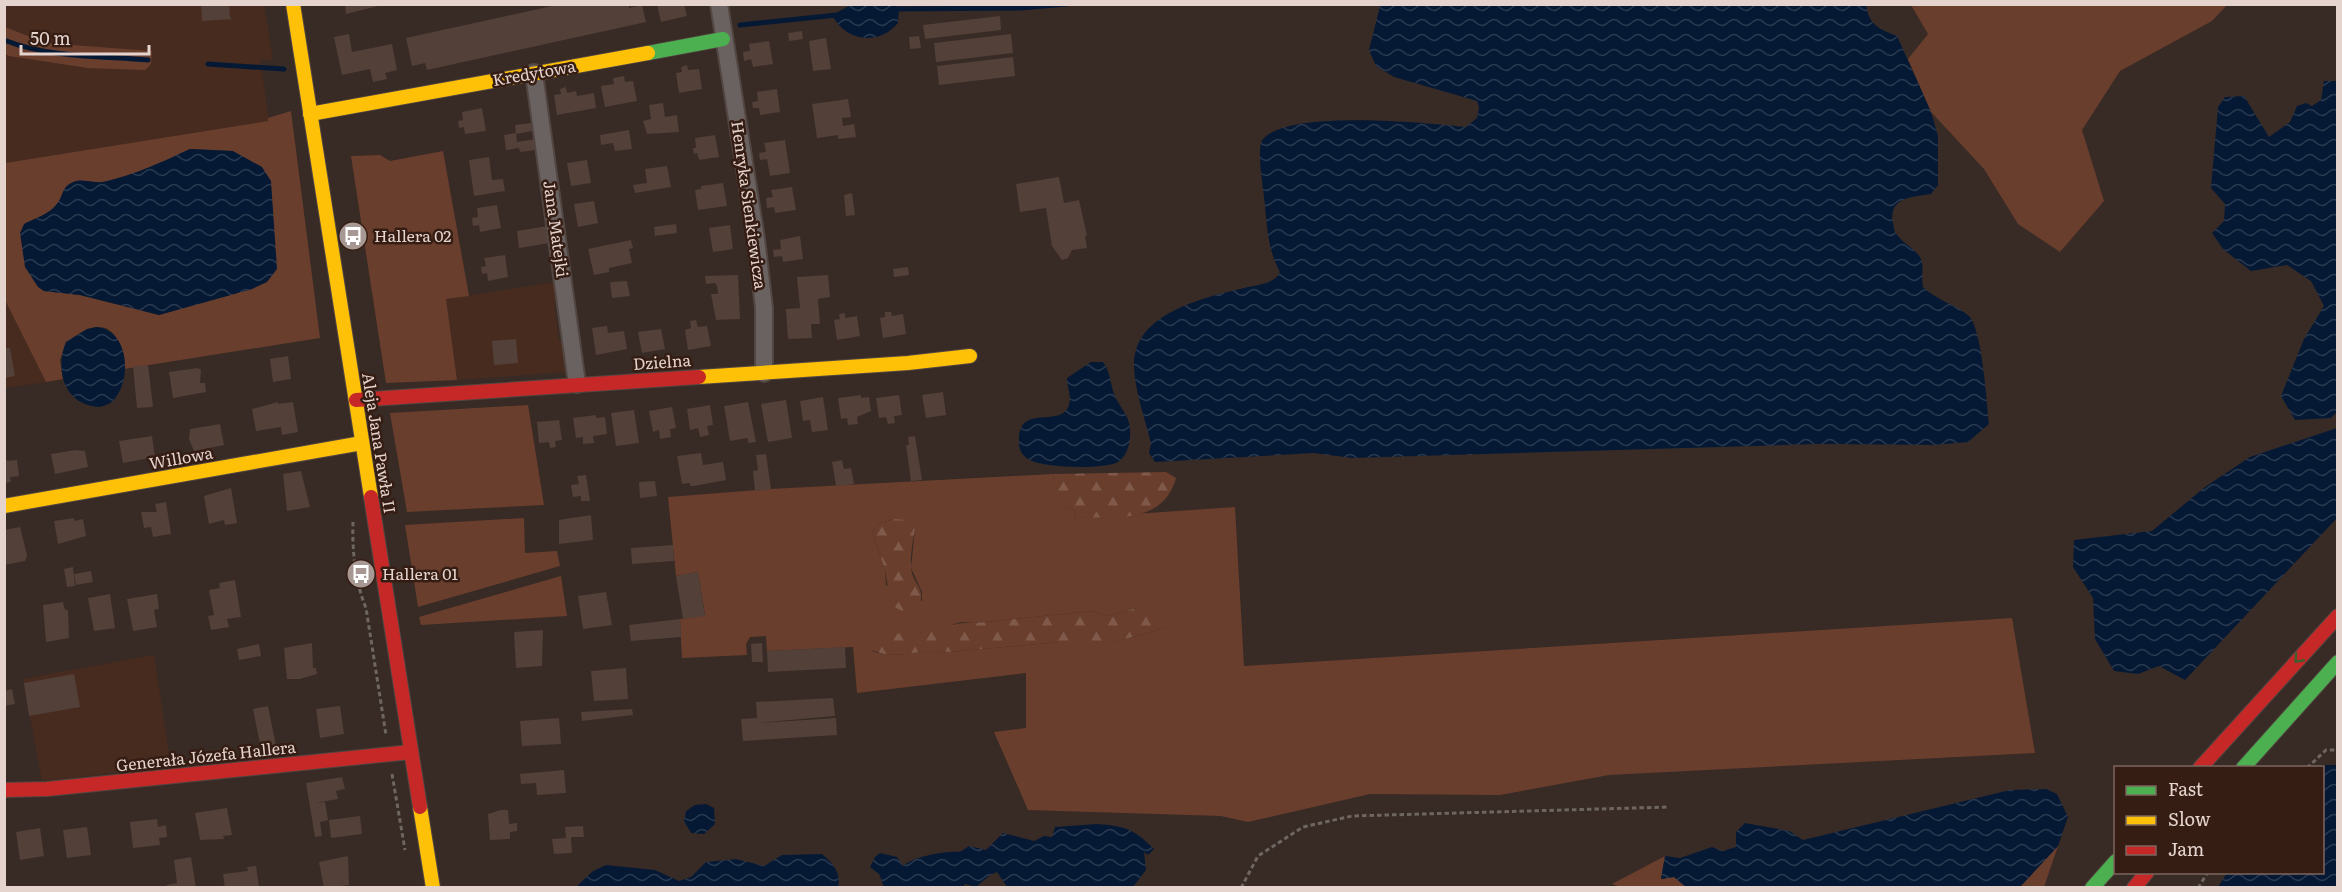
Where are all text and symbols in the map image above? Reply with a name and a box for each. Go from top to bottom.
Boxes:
scale bar [21,18,148,56]
text: 50 m [30,24,71,51]
street label: Kredytowa [490,53,578,91]
street label: Henryka Sienkiewicza [726,119,774,291]
street label: Jana Matejki [538,179,576,279]
bus stop icon: Hallera 02 [337,220,369,252]
place label: Hallera 02 [374,223,451,247]
street label: Dzielna [632,347,692,375]
street label: Aleja Jana Pawła II [357,371,403,515]
street label: Willowa [147,440,215,474]
bus stop icon: Hallera 01 [345,558,377,590]
place label: Hallera 01 [382,561,458,585]
one-way arrow [2294,652,2305,663]
street label: Generała Józefa Hallera [115,734,297,776]
legend [2114,766,2324,874]
text: Fast [2168,775,2204,802]
text: Slow [2168,805,2211,832]
text: Jam [2168,835,2204,862]

